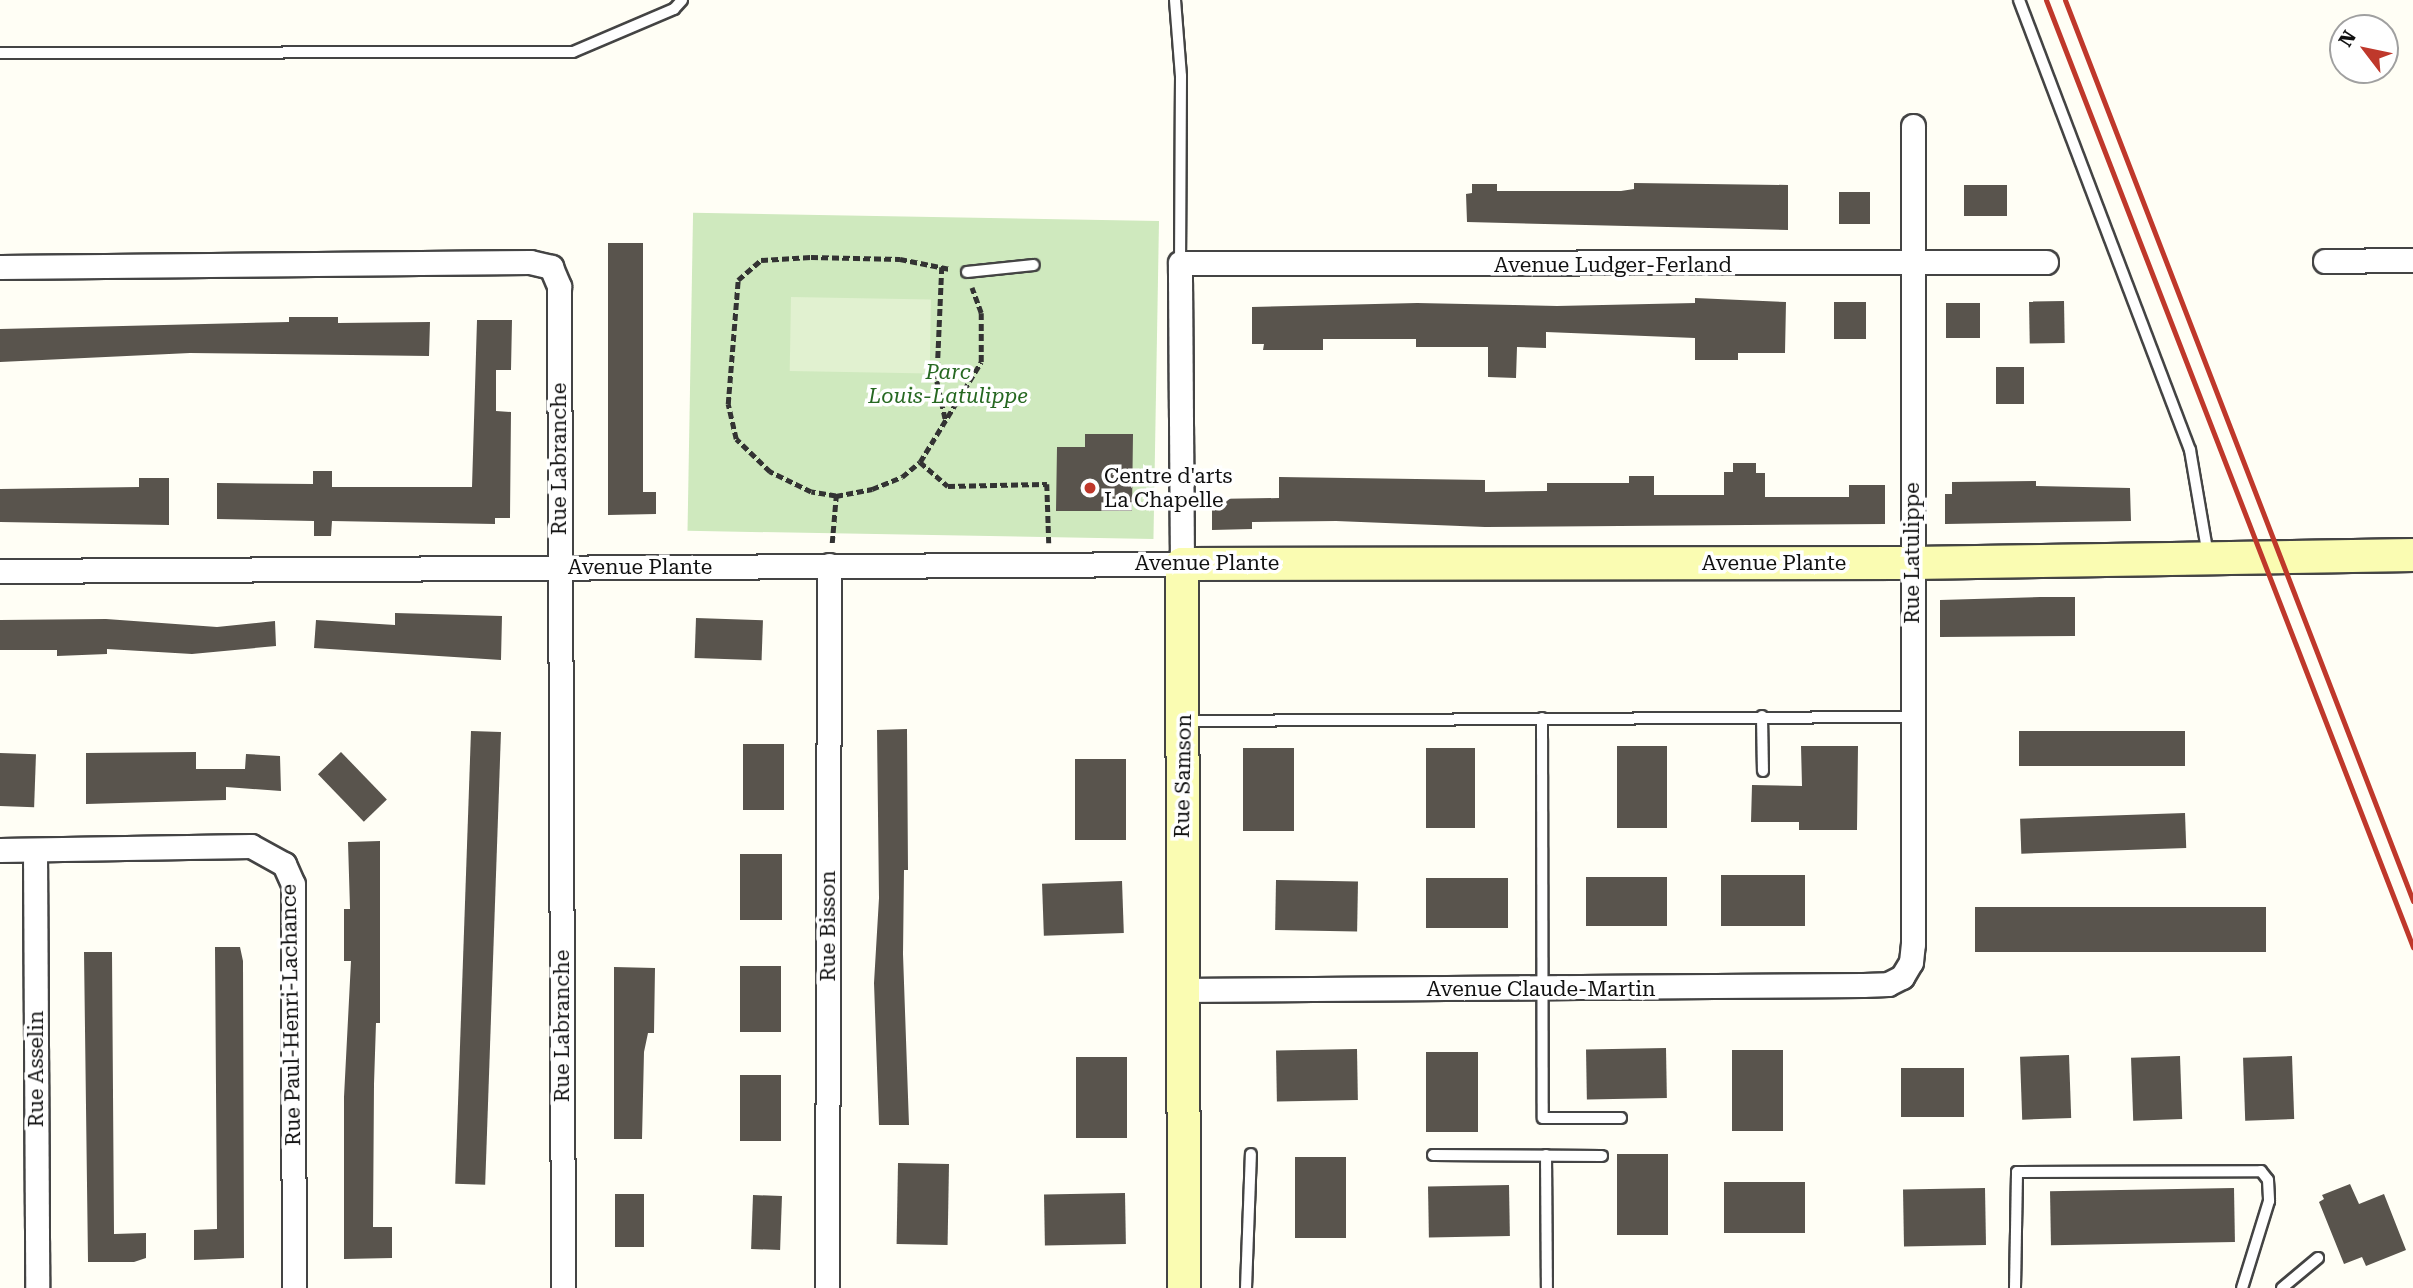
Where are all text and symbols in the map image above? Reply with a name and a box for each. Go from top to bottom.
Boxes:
north arrow [2329,14,2399,84]
text: N [2334,26,2361,51]
street label: Avenue Ludger-Ferland [1494,252,1732,278]
park label: Parc Louis-Latulippe [868,359,1028,409]
street label: Rue Labranche [546,383,572,535]
place label: Centre d'arts La Chapelle [1104,463,1232,513]
marker: Centre d'arts La Chapelle [1082,480,1098,496]
street label: Rue Latulippe [1899,482,1925,624]
street label: Avenue Plante [1135,550,1279,576]
street label: Avenue Plante [1702,550,1846,576]
street label: Avenue Plante [568,554,712,580]
street label: Rue Samson [1169,714,1197,838]
street label: Rue Bisson [815,870,841,982]
street label: Rue Paul-Henri-Lachance [276,884,306,1146]
street label: Rue Labranche [549,950,575,1102]
street label: Avenue Claude-Martin [1427,976,1655,1002]
street label: Rue Asselin [23,1011,49,1127]

